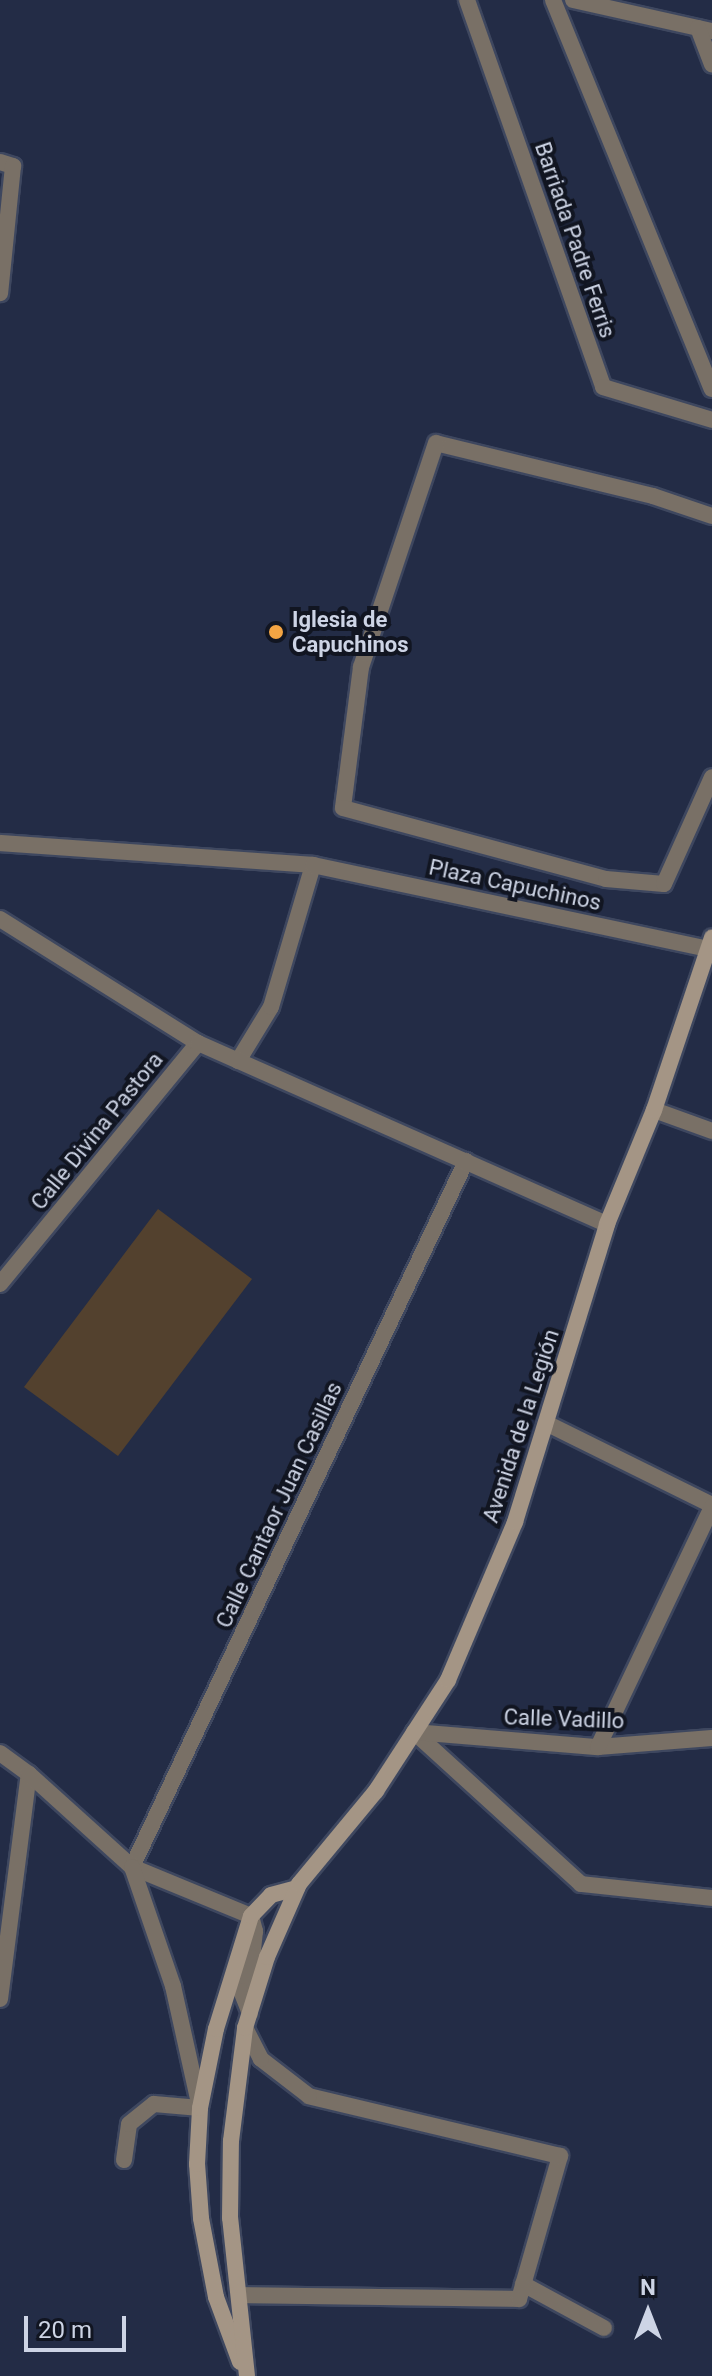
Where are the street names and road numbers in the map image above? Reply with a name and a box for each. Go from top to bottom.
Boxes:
street label: Barriada Padre Ferris [529,139,621,341]
street label: Plaza Capuchinos [427,854,603,916]
street label: Calle Divina Pastora [25,1047,169,1215]
street label: Avenida de la Legión [477,1326,565,1526]
street label: Calle Cantaor Juan Casillas [210,1378,348,1632]
street label: Calle Vadillo [503,1704,625,1734]

